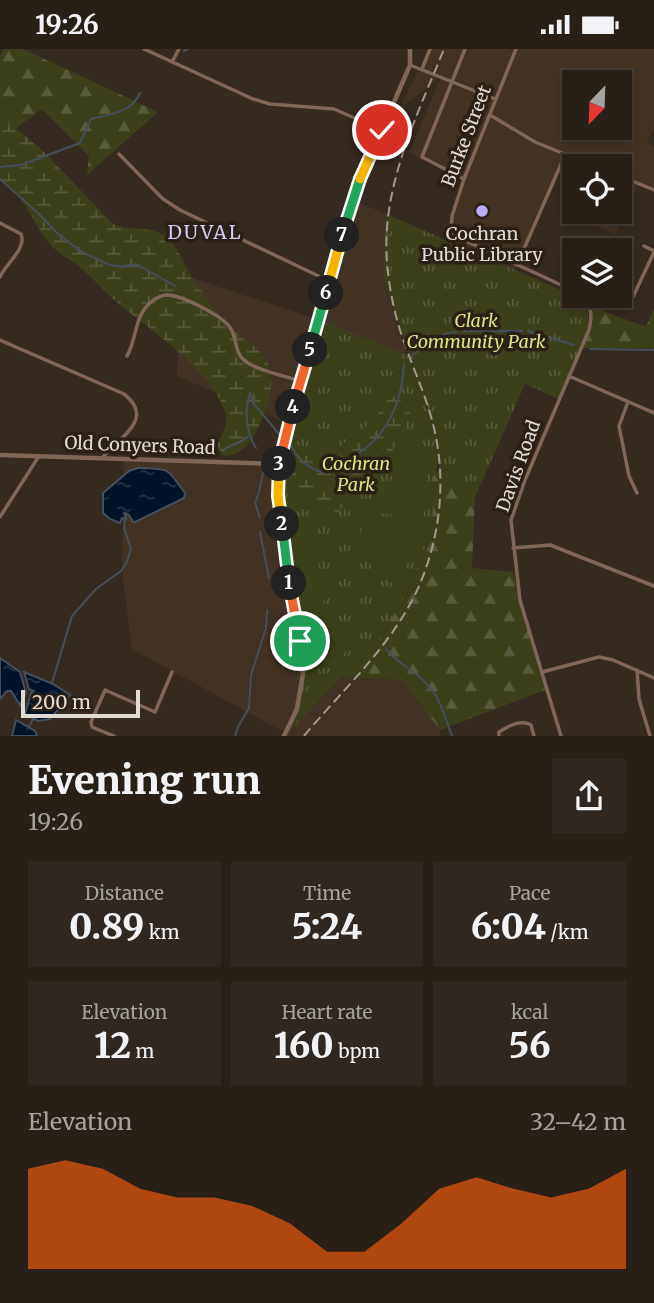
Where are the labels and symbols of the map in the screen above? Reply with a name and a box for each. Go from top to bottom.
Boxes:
north arrow [562,70,632,140]
street label: Burke Street [436,82,496,190]
pin [352,100,412,160]
marker: Cochran Public Library [474,203,490,219]
pin: 7 [324,217,360,253]
district label: DUVAL [167,220,243,244]
place label: Cochran Public Library [421,222,543,266]
pin: 6 [308,275,344,311]
park label: Clark Community Park [406,309,546,353]
pin: 5 [292,333,328,367]
pin: 4 [276,389,310,425]
street label: Davis Road [491,417,545,515]
street label: Old Conyers Road [64,431,216,459]
pin: 3 [262,447,296,481]
park label: Cochran Park [322,452,390,496]
pin: 2 [264,507,300,541]
pin: 1 [272,565,306,601]
pin [270,611,330,671]
scale bar [21,687,140,719]

